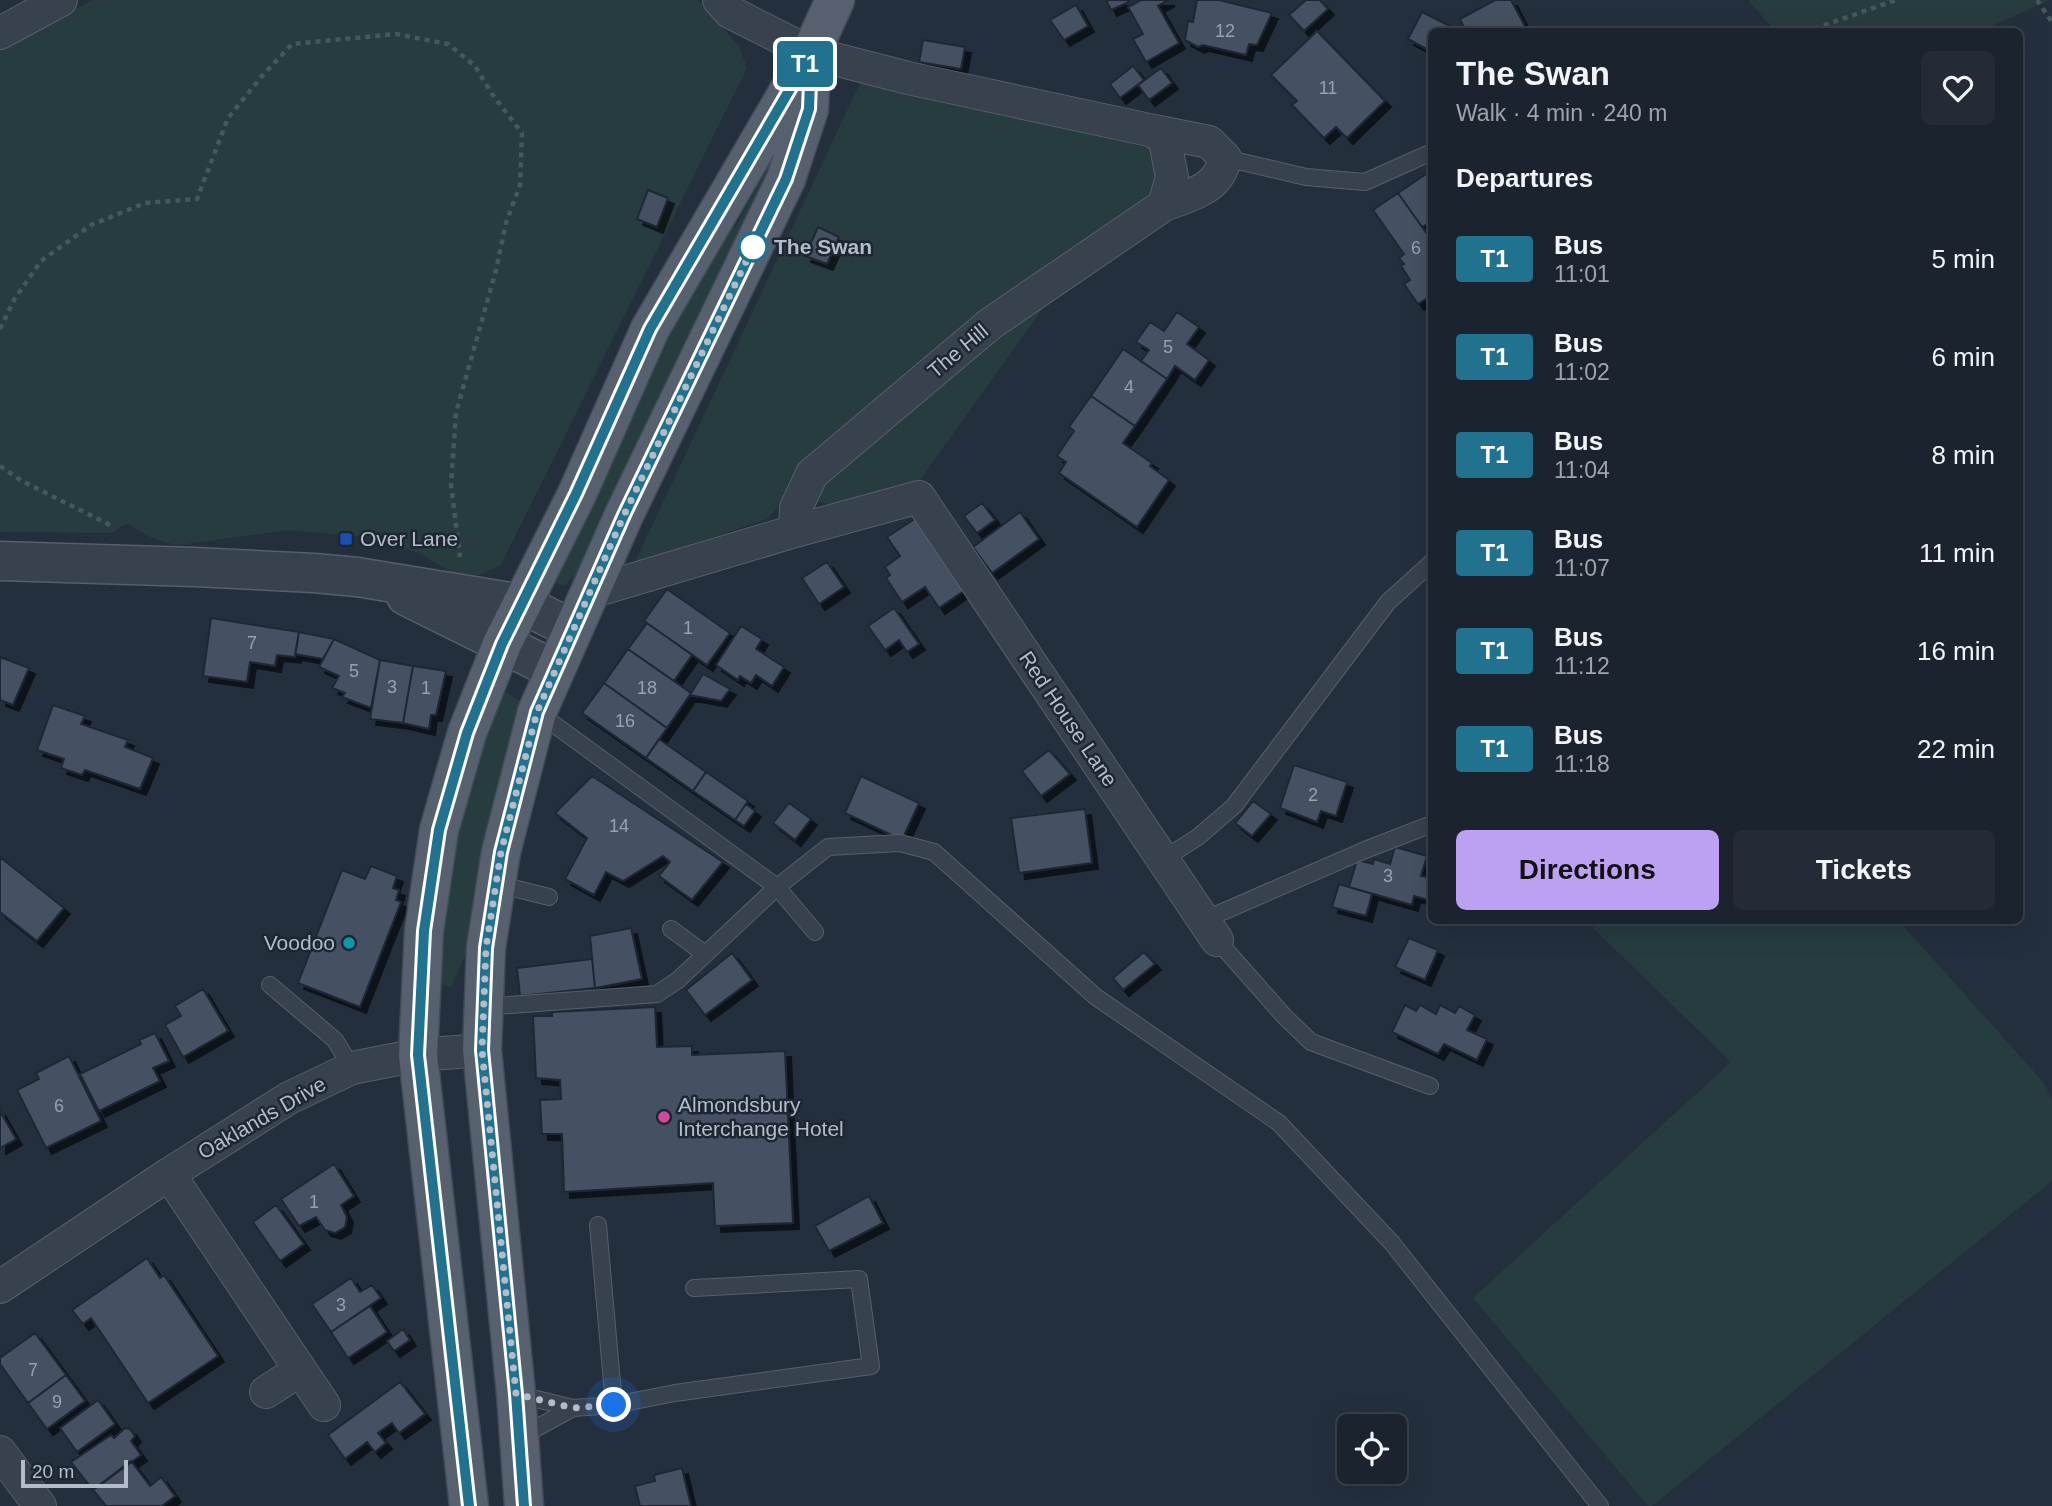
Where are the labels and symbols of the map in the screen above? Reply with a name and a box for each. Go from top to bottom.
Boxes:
house number: 12 [1215,21,1235,41]
line badge: T1 [774,41,836,87]
house number: 11 [1319,78,1337,98]
marker: The Swan [738,232,768,262]
place label: The Swan [774,235,872,258]
house number: 6 [1411,238,1421,258]
street label: The Hill [923,319,992,382]
house number: 5 [1163,337,1173,357]
house number: 4 [1124,377,1134,397]
place label: Over Lane [360,527,458,550]
marker: Over Lane [338,531,354,547]
house number: 1 [683,618,693,638]
house number: 7 [247,633,257,653]
street label: Red House Lane [1015,647,1122,790]
house number: 5 [349,661,359,681]
house number: 3 [387,677,397,697]
house number: 1 [421,678,431,698]
house number: 18 [637,678,657,698]
house number: 16 [615,711,635,731]
house number: 2 [1308,785,1318,805]
house number: 14 [609,816,629,836]
house number: 3 [1383,866,1393,886]
place label: Voodoo [264,931,335,954]
marker: Voodoo [341,935,357,951]
street label: Oaklands Drive [194,1072,330,1163]
place label: Almondsbury Interchange Hotel [678,1093,844,1140]
house number: 6 [54,1096,64,1116]
marker: Almondsbury Interchange Hotel [656,1109,672,1125]
house number: 1 [309,1192,319,1212]
house number: 3 [336,1295,346,1315]
house number: 7 [28,1360,38,1380]
your location [596,1387,631,1422]
house number: 9 [52,1392,62,1412]
scale bar [21,1457,128,1489]

